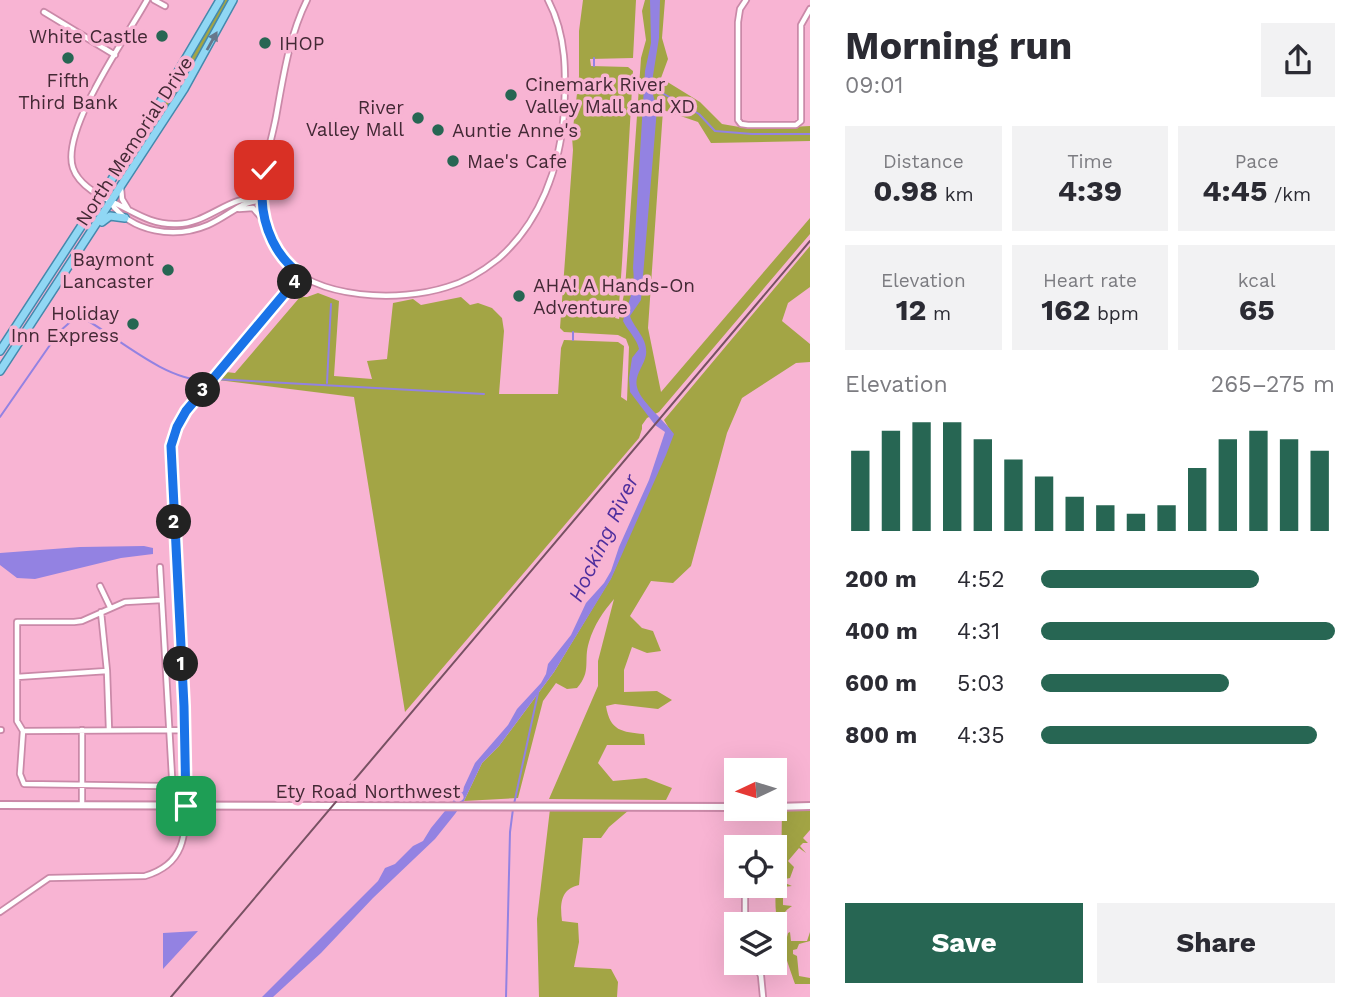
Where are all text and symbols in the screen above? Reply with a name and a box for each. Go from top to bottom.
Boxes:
button: share [1261,23,1335,97]
text: Morning run [845,24,1072,68]
place label: White Castle [29,25,148,48]
marker: White Castle [154,28,170,44]
one-way arrow [206,31,218,50]
place label: IHOP [279,32,324,55]
marker: IHOP [257,35,273,51]
marker: Fifth Third Bank [60,50,76,66]
street label: North Memorial Drive [71,52,197,230]
place label: Fifth Third Bank [18,69,118,114]
text: 09:01 [845,72,904,99]
place label: Cinemark River Valley Mall and XD [525,73,695,118]
marker: Cinemark River Valley Mall and XD [503,87,519,103]
place label: River Valley Mall [306,96,404,141]
marker: River Valley Mall [410,110,426,126]
place label: Auntie Anne's [452,119,578,142]
marker: Auntie Anne's [430,122,446,138]
pin [234,140,294,200]
place label: Mae's Cafe [467,150,567,173]
text: Distance [883,150,964,173]
text: Time [1067,150,1113,173]
text: Pace [1235,150,1279,173]
icon: check [245,151,283,189]
marker: Mae's Cafe [445,153,461,169]
text: 0.98 [873,173,938,208]
text: 4:39 [1058,173,1122,208]
text: 4:45 [1202,173,1267,208]
text: km [938,183,974,206]
text: /km [1267,183,1311,206]
place label: Baymont Lancaster [62,248,154,293]
marker: Baymont Lancaster [160,262,176,278]
pin: 4 [278,264,312,300]
text: Elevation [881,269,966,292]
text: Heart rate [1043,269,1137,292]
text: kcal [1238,269,1275,292]
text: 4 [288,270,301,293]
place label: AHA! A Hands-On Adventure [533,274,695,319]
marker: AHA! A Hands-On Adventure [511,288,527,304]
text: 12 [896,292,926,327]
text: 162 [1041,292,1090,327]
text: 65 [1239,292,1275,327]
place label: Holiday Inn Express [11,302,119,347]
text: m [926,302,951,325]
text: bpm [1090,302,1139,325]
marker: Holiday Inn Express [125,316,141,332]
text: Elevation [845,371,948,398]
text: 265–275 m [1211,371,1335,398]
pin: 3 [186,372,220,408]
text: 3 [197,378,208,401]
water label: Hocking River [563,470,644,606]
pin: 2 [156,504,192,540]
text: 2 [168,510,179,533]
text: 200 m [845,566,917,593]
text: 4:52 [957,566,1005,593]
text: 400 m [845,618,918,645]
text: 4:31 [957,618,1000,645]
pin: 1 [164,646,198,682]
text: 1 [176,652,185,675]
text: 600 m [845,670,917,697]
text: 5:03 [957,670,1004,697]
text: 800 m [845,722,917,749]
text: 4:35 [957,722,1005,749]
north arrow [724,758,788,821]
map controls [724,758,787,975]
pin [156,776,216,836]
street label: Ety Road Northwest [276,780,460,803]
icon: arrive [167,787,205,825]
button: locate [724,835,787,898]
button: Save [845,903,1083,983]
button: Share [1097,903,1335,983]
button: layers [724,912,787,975]

